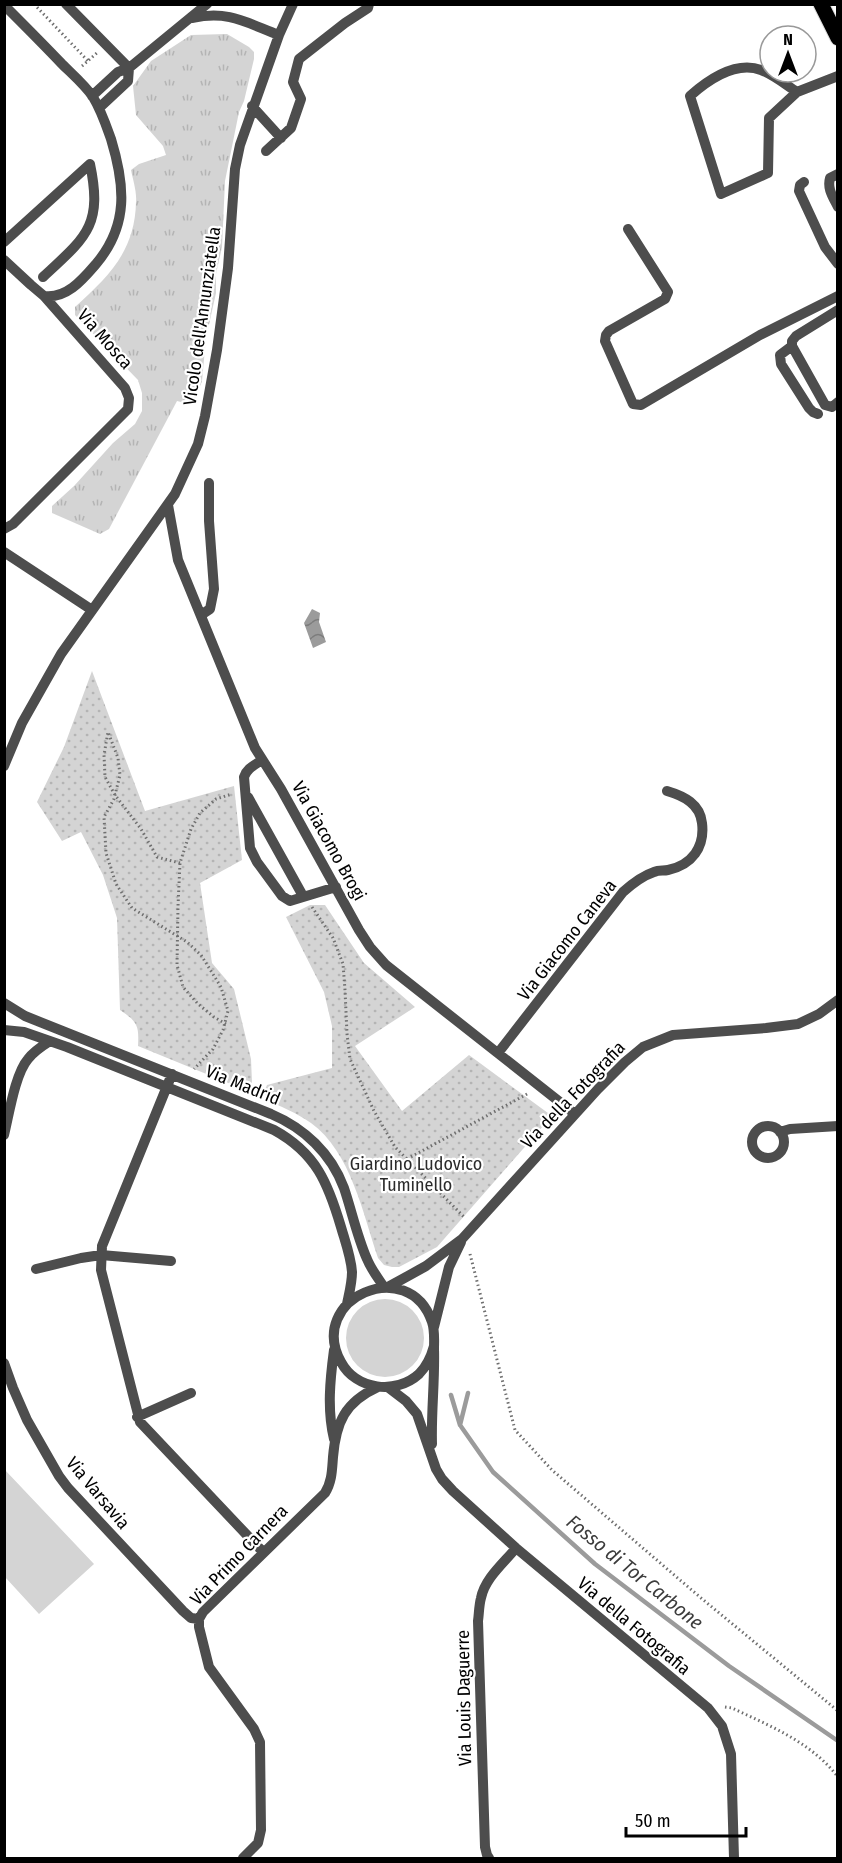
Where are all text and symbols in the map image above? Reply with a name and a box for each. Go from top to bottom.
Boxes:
north arrow [758,24,818,84]
text: N [783,30,793,49]
street label: Vicolo dell'Annunziatella [179,225,225,407]
street label: Via Mosca [73,304,137,374]
street label: Via Giacomo Brogi [287,778,371,904]
street label: Via Giacomo Caneva [513,875,621,1005]
street label: Via della Fotografia [516,1037,630,1153]
street label: Via Madrid [202,1060,284,1110]
park label: Giardino Ludovico Tuminello [350,1153,482,1196]
street label: Via Varsavia [61,1452,135,1534]
street label: Via Primo Carnera [186,1500,293,1610]
water label: Fosso di Tor Carbone [562,1510,708,1635]
street label: Via della Fotografia [573,1572,695,1680]
street label: Via Louis Daguerre [452,1630,476,1766]
scale bar [626,1800,746,1838]
text: 50 m [635,1810,671,1832]

